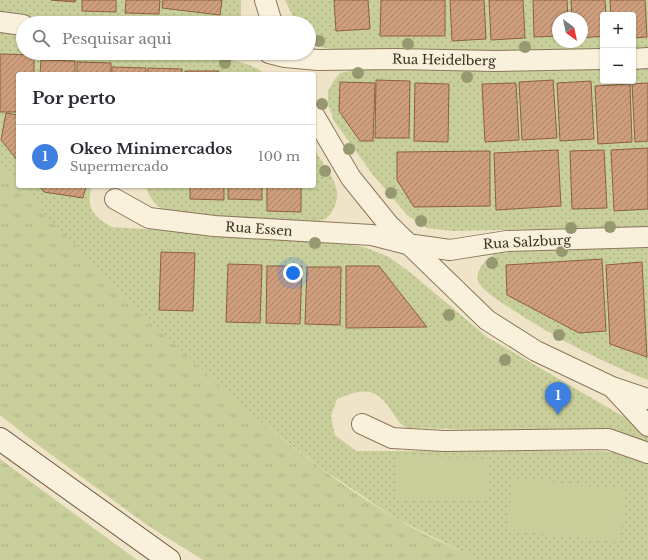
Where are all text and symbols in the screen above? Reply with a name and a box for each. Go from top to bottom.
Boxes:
north arrow [552,12,588,48]
map controls [600,12,636,84]
button: + [600,12,636,48]
search box [16,16,316,60]
icon: search [30,27,52,49]
text: Pesquisar aqui [62,29,172,48]
button: − [600,48,636,84]
street label: Rua Heidelberg [392,51,496,69]
text: Por perto [32,88,116,109]
text: Okeo Minimercados [70,139,232,158]
text: 1 [42,148,48,165]
text: 100 m [258,148,300,165]
text: Supermercado [70,158,168,175]
street label: Rua Essen [225,218,293,240]
street label: Rua Salzburg [483,231,572,253]
your location [283,263,303,283]
pin: 1 [545,382,571,415]

